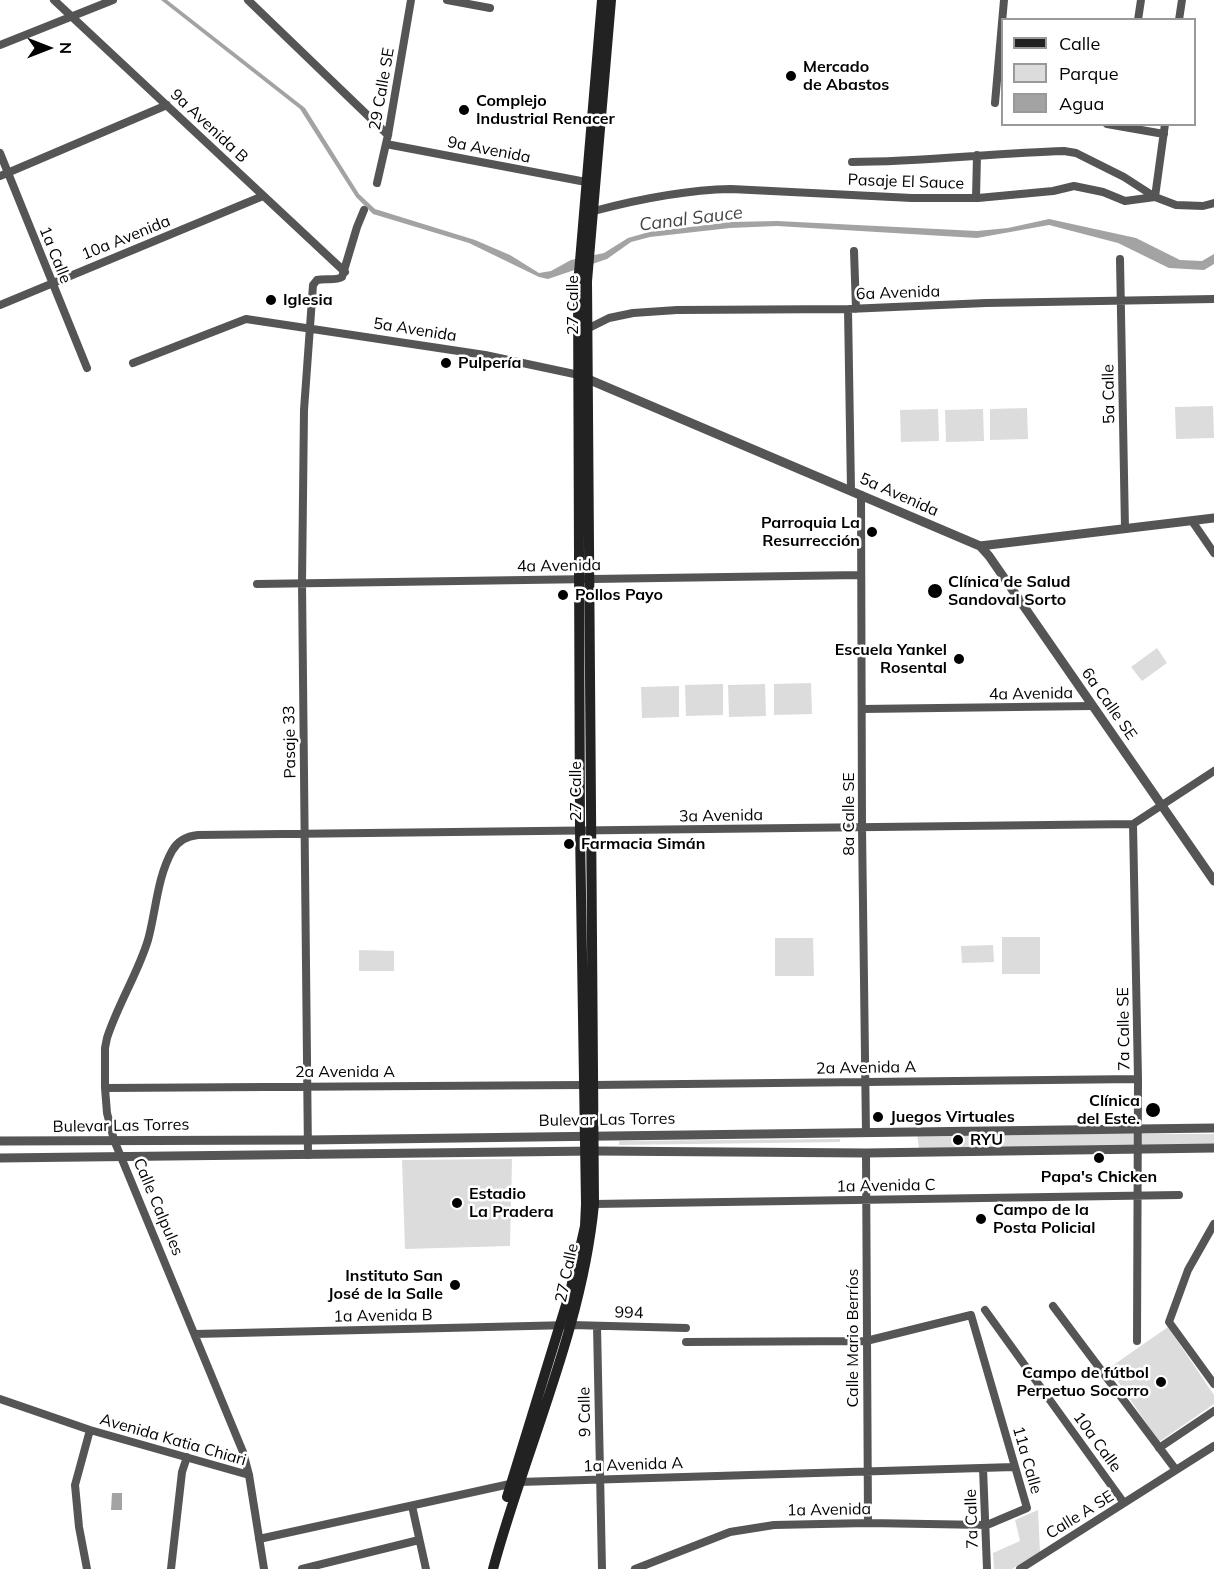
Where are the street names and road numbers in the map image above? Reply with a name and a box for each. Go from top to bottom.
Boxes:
street label: 29 Calle SE [365,46,399,132]
street label: 9a Avenida B [166,85,252,167]
street label: 9a Avenida [446,133,532,167]
street label: Pasaje El Sauce [847,170,965,194]
street label: 10a Avenida [79,212,173,264]
street label: 1a Calle [35,224,75,286]
street label: 27 Calle [563,275,583,335]
street label: 6a Avenida [856,282,940,304]
street label: 5a Avenida [372,314,458,346]
street label: 5a Calle [1099,364,1119,424]
street label: 5a Avenida [857,469,941,521]
street label: 4a Avenida [517,556,601,576]
street label: 6a Calle SE [1077,664,1141,744]
street label: 4a Avenida [989,684,1073,704]
street label: Pasaje 33 [280,705,300,779]
street label: 27 Calle [566,761,586,821]
street label: 8a Calle SE [839,772,859,856]
street label: 3a Avenida [679,806,763,826]
street label: 7a Calle SE [1114,987,1134,1071]
street label: 2a Avenida A [816,1058,916,1078]
street label: 2a Avenida A [295,1062,395,1082]
street label: Bulevar Las Torres [539,1109,675,1131]
street label: Bulevar Las Torres [53,1115,189,1137]
street label: Calle Calpules [129,1155,187,1259]
street label: 1a Avenida C [836,1176,936,1196]
street label: 27 Calle [551,1242,583,1304]
street label: Calle Mario Berríos [843,1268,863,1408]
street label: 994 [614,1303,644,1323]
street label: 1a Avenida B [333,1306,433,1326]
street label: 9 Calle [575,1387,595,1437]
street label: 10a Calle [1069,1408,1125,1476]
street label: Avenida Katia Chiari [98,1410,248,1470]
street label: 11a Calle [1008,1424,1046,1496]
street label: 1a Avenida A [583,1454,683,1476]
street label: Calle A SE [1043,1487,1117,1543]
street label: 7a Calle [961,1489,983,1549]
street label: 1a Avenida [787,1500,871,1520]

